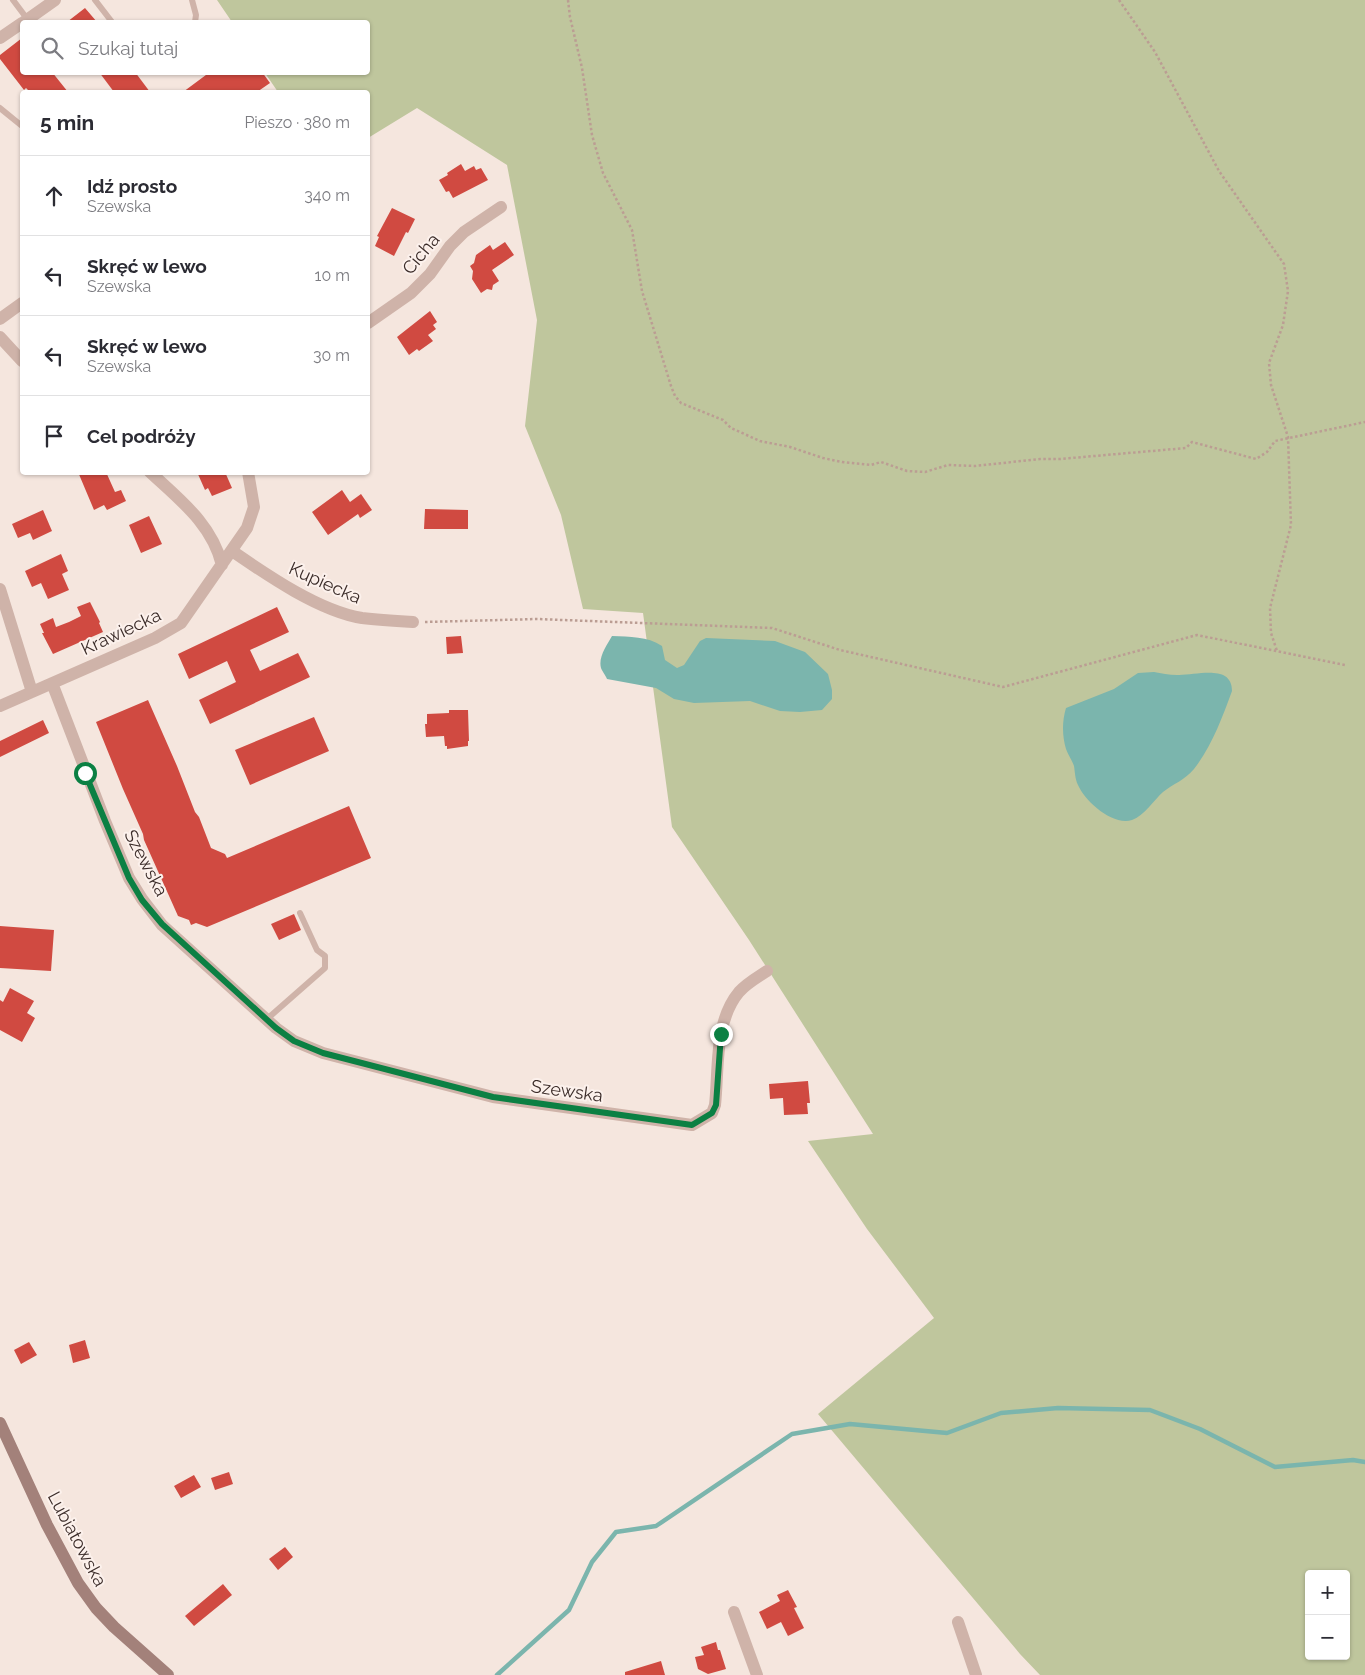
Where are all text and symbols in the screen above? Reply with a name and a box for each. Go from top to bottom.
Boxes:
search box [20,20,370,75]
icon: search [38,34,66,62]
text: Szukaj tutaj [78,37,178,59]
text: 5 min [40,110,94,135]
text: Pieszo · 380 m [244,113,350,132]
text: Idź prosto [87,175,177,197]
icon: ahead [40,182,68,210]
text: 340 m [304,186,350,205]
text: Szewska [87,197,151,216]
street label: Cicha [398,229,444,278]
text: Skręć w lewo [87,255,207,277]
icon: left [40,262,68,290]
text: 10 m [315,266,350,285]
text: Szewska [87,277,151,296]
text: Skręć w lewo [87,335,207,357]
icon: left [40,342,68,370]
text: 30 m [313,346,350,365]
text: Szewska [87,357,151,376]
icon: arrive [40,422,68,450]
text: Cel podróży [87,425,196,447]
street label: Kupiecka [286,557,365,608]
street label: Krawiecka [78,604,164,659]
route start [74,762,97,785]
street label: Szewska [120,826,173,900]
route end [710,1023,733,1046]
street label: Szewska [530,1075,604,1106]
street label: Lubiatowska [44,1488,111,1590]
map controls [1305,1570,1350,1660]
button: + [1305,1570,1350,1615]
button: − [1305,1615,1350,1660]

